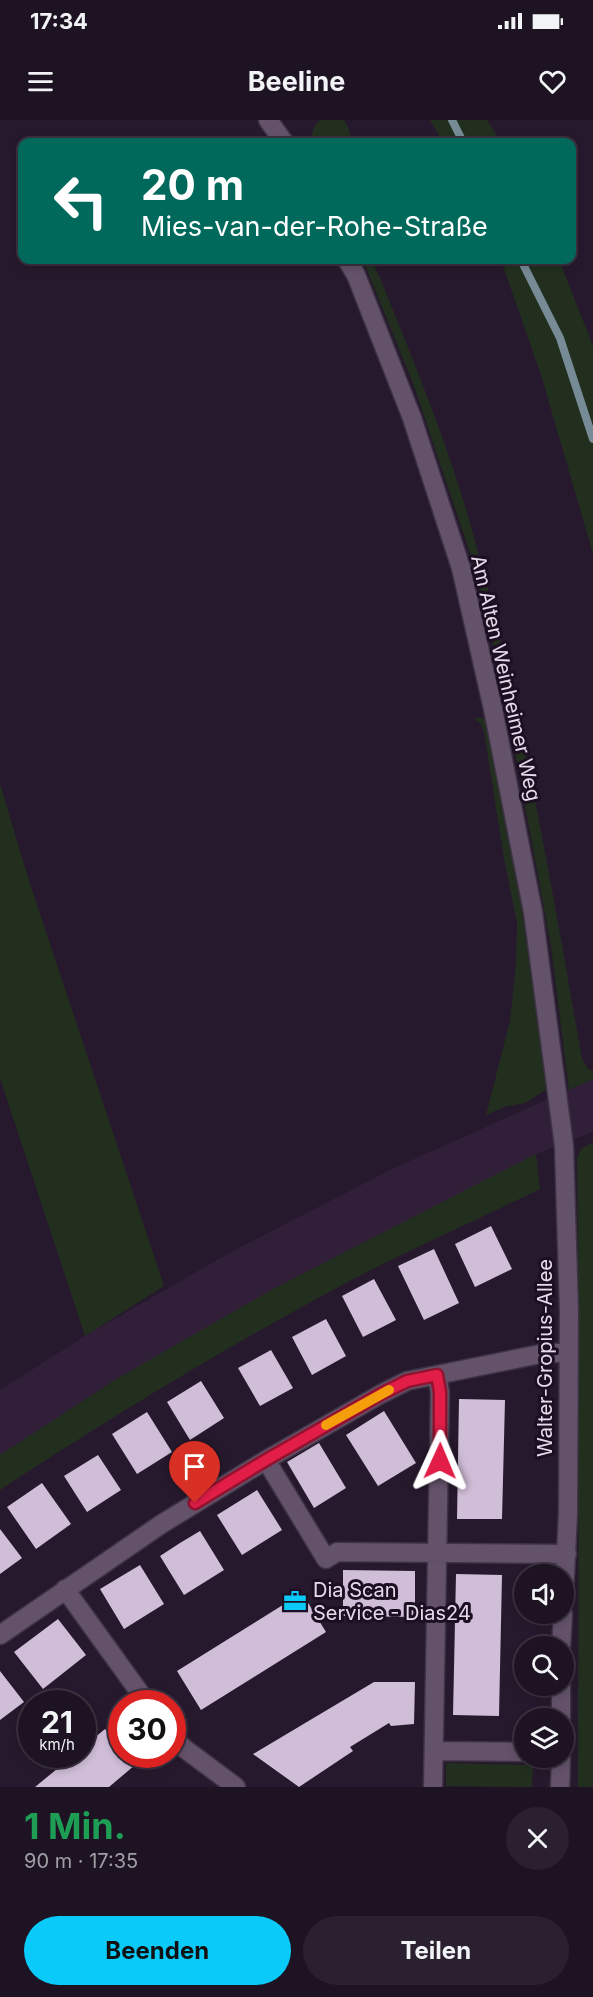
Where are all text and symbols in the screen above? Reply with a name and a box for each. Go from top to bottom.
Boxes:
text: 17:34 [30,8,88,34]
icon: menu [24,65,57,98]
text: Beeline [248,65,345,98]
icon: heart [536,65,569,98]
text: 20 m [141,159,244,210]
icon: left [42,162,120,240]
text: Mies-van-der-Rohe-Straße [141,210,488,243]
street label: Am Alten Weinheimer Weg [466,553,546,803]
street label: Walter-Gropius-Allee [533,1259,557,1457]
position arrow [408,1429,472,1493]
pin [169,1441,220,1503]
icon: arrive [178,1450,211,1483]
map controls [514,1564,574,1768]
button: sound [514,1564,574,1624]
place label: Dia Scan Service - Dias24 [313,1578,471,1625]
office icon: Dia Scan Service - Dias24 [282,1588,308,1614]
button: search [514,1636,574,1696]
speed limit sign: 30 [108,1690,186,1768]
text: 21 [41,1704,73,1740]
button: layers [514,1708,574,1768]
text: km/h [39,1735,75,1754]
text: 1 Min. [24,1804,126,1848]
button: close [506,1807,569,1870]
text: 90 m · 17:35 [24,1849,138,1873]
button: Beenden [24,1916,291,1985]
button: Teilen [303,1916,569,1985]

